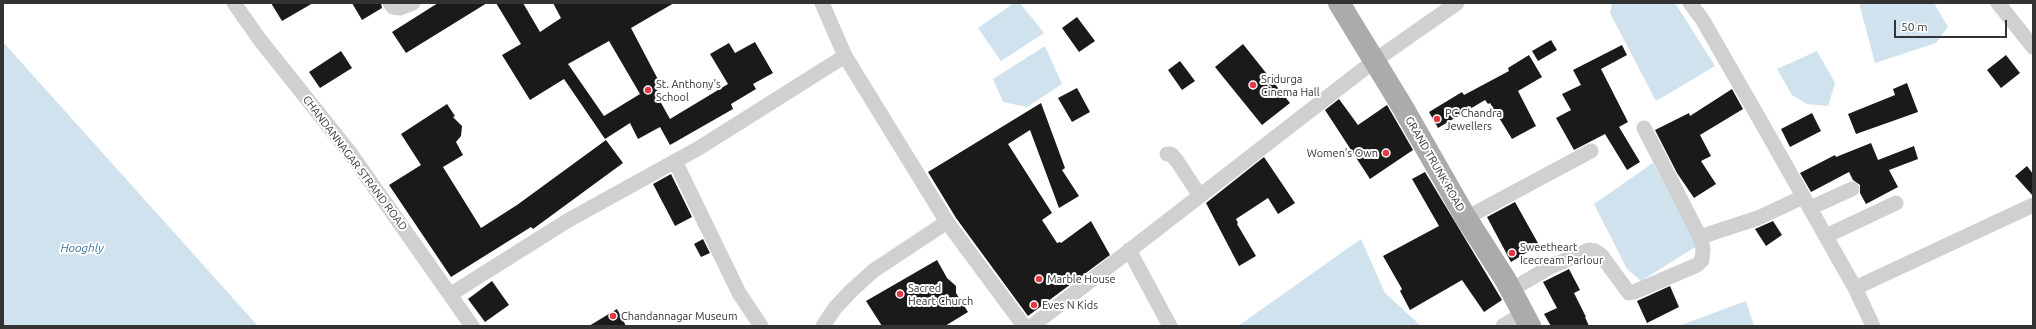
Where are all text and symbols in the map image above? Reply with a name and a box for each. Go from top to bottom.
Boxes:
scale bar [1896,12,2009,38]
text: 50 m [1901,20,1928,33]
place label: Sridurga Cinema Hall [1261,72,1320,98]
place label: St. Anthony's School [656,77,721,103]
marker: Sridurga Cinema Hall [1248,80,1258,90]
marker: St. Anthony's School [643,85,653,95]
street label: CHANDANNAGAR STRAND ROAD [300,93,410,233]
place label: PC Chandra Jewellers [1445,106,1502,132]
street label: GRAND TRUNK ROAD [1402,114,1468,214]
marker: PC Chandra Jewellers [1432,114,1442,124]
place label: Women's Own [1307,146,1378,160]
marker: Women's Own [1381,148,1391,158]
place label: Sweetheart Icecream Parlour [1520,240,1603,266]
water label: Hooghly [60,241,104,255]
marker: Sweetheart Icecream Parlour [1507,248,1517,258]
place label: Marble House [1047,272,1116,286]
marker: Marble House [1034,274,1044,284]
place label: Sacred Heart Church [908,281,973,307]
marker: Sacred Heart Church [895,289,905,299]
place label: Eves N Kids [1042,298,1098,312]
marker: Eves N Kids [1029,300,1039,310]
place label: Chandannagar Museum [621,309,737,323]
marker: Chandannagar Museum [608,311,618,321]

